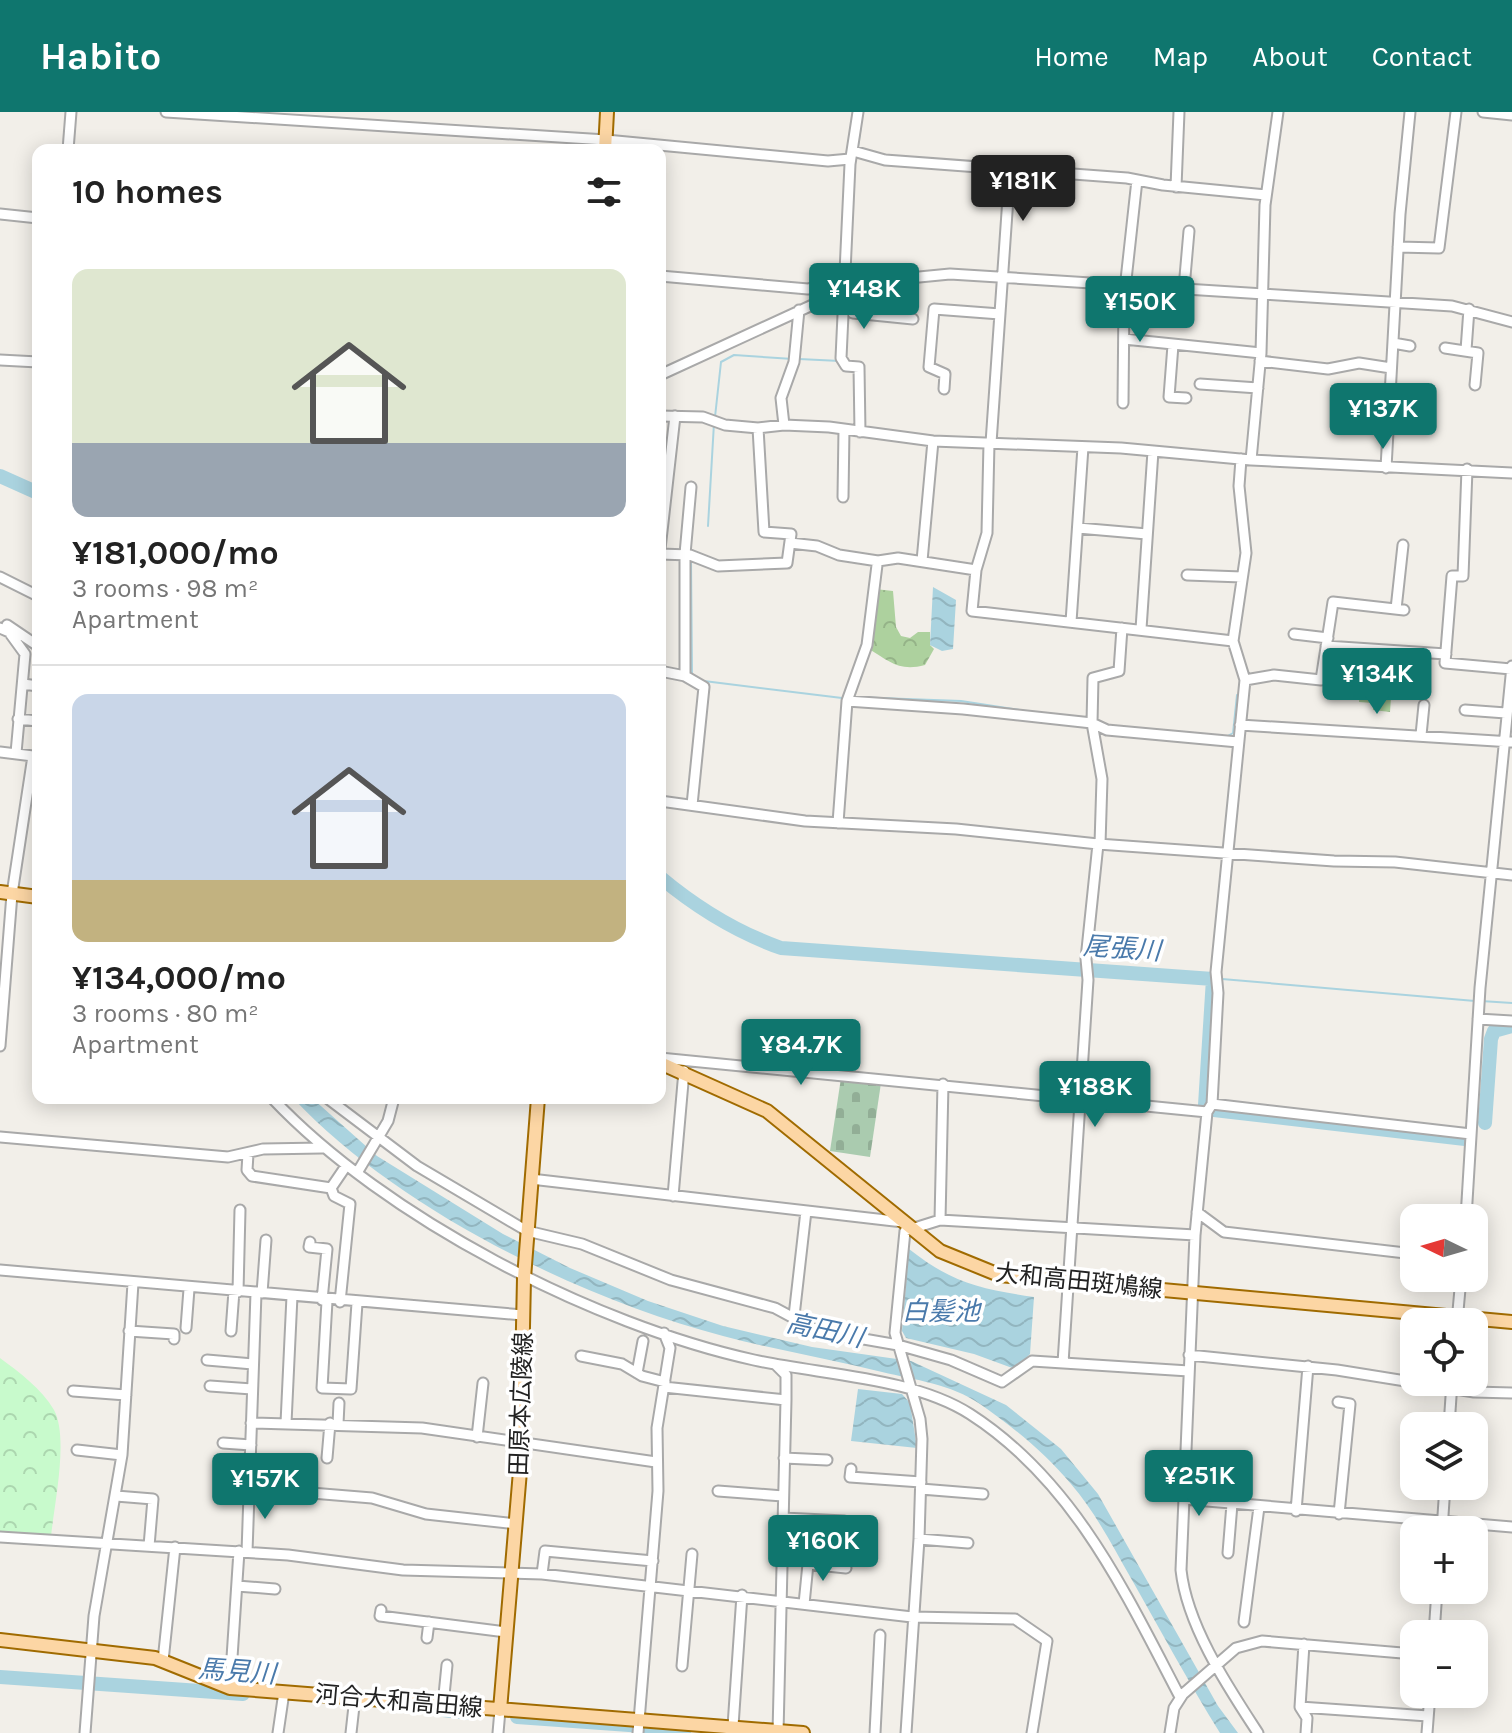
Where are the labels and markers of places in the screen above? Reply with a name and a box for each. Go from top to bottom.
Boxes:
pin: ¥181K [967,155,1079,223]
pin: ¥148K [808,263,920,331]
pin: ¥150K [1084,276,1196,344]
pin: ¥137K [1327,383,1439,451]
pin: ¥134K [1321,648,1433,716]
pin: ¥84.7K [736,1019,866,1087]
pin: ¥188K [1039,1061,1151,1129]
pin: ¥251K [1143,1450,1255,1518]
pin: ¥157K [209,1453,321,1521]
pin: ¥160K [767,1515,879,1583]

